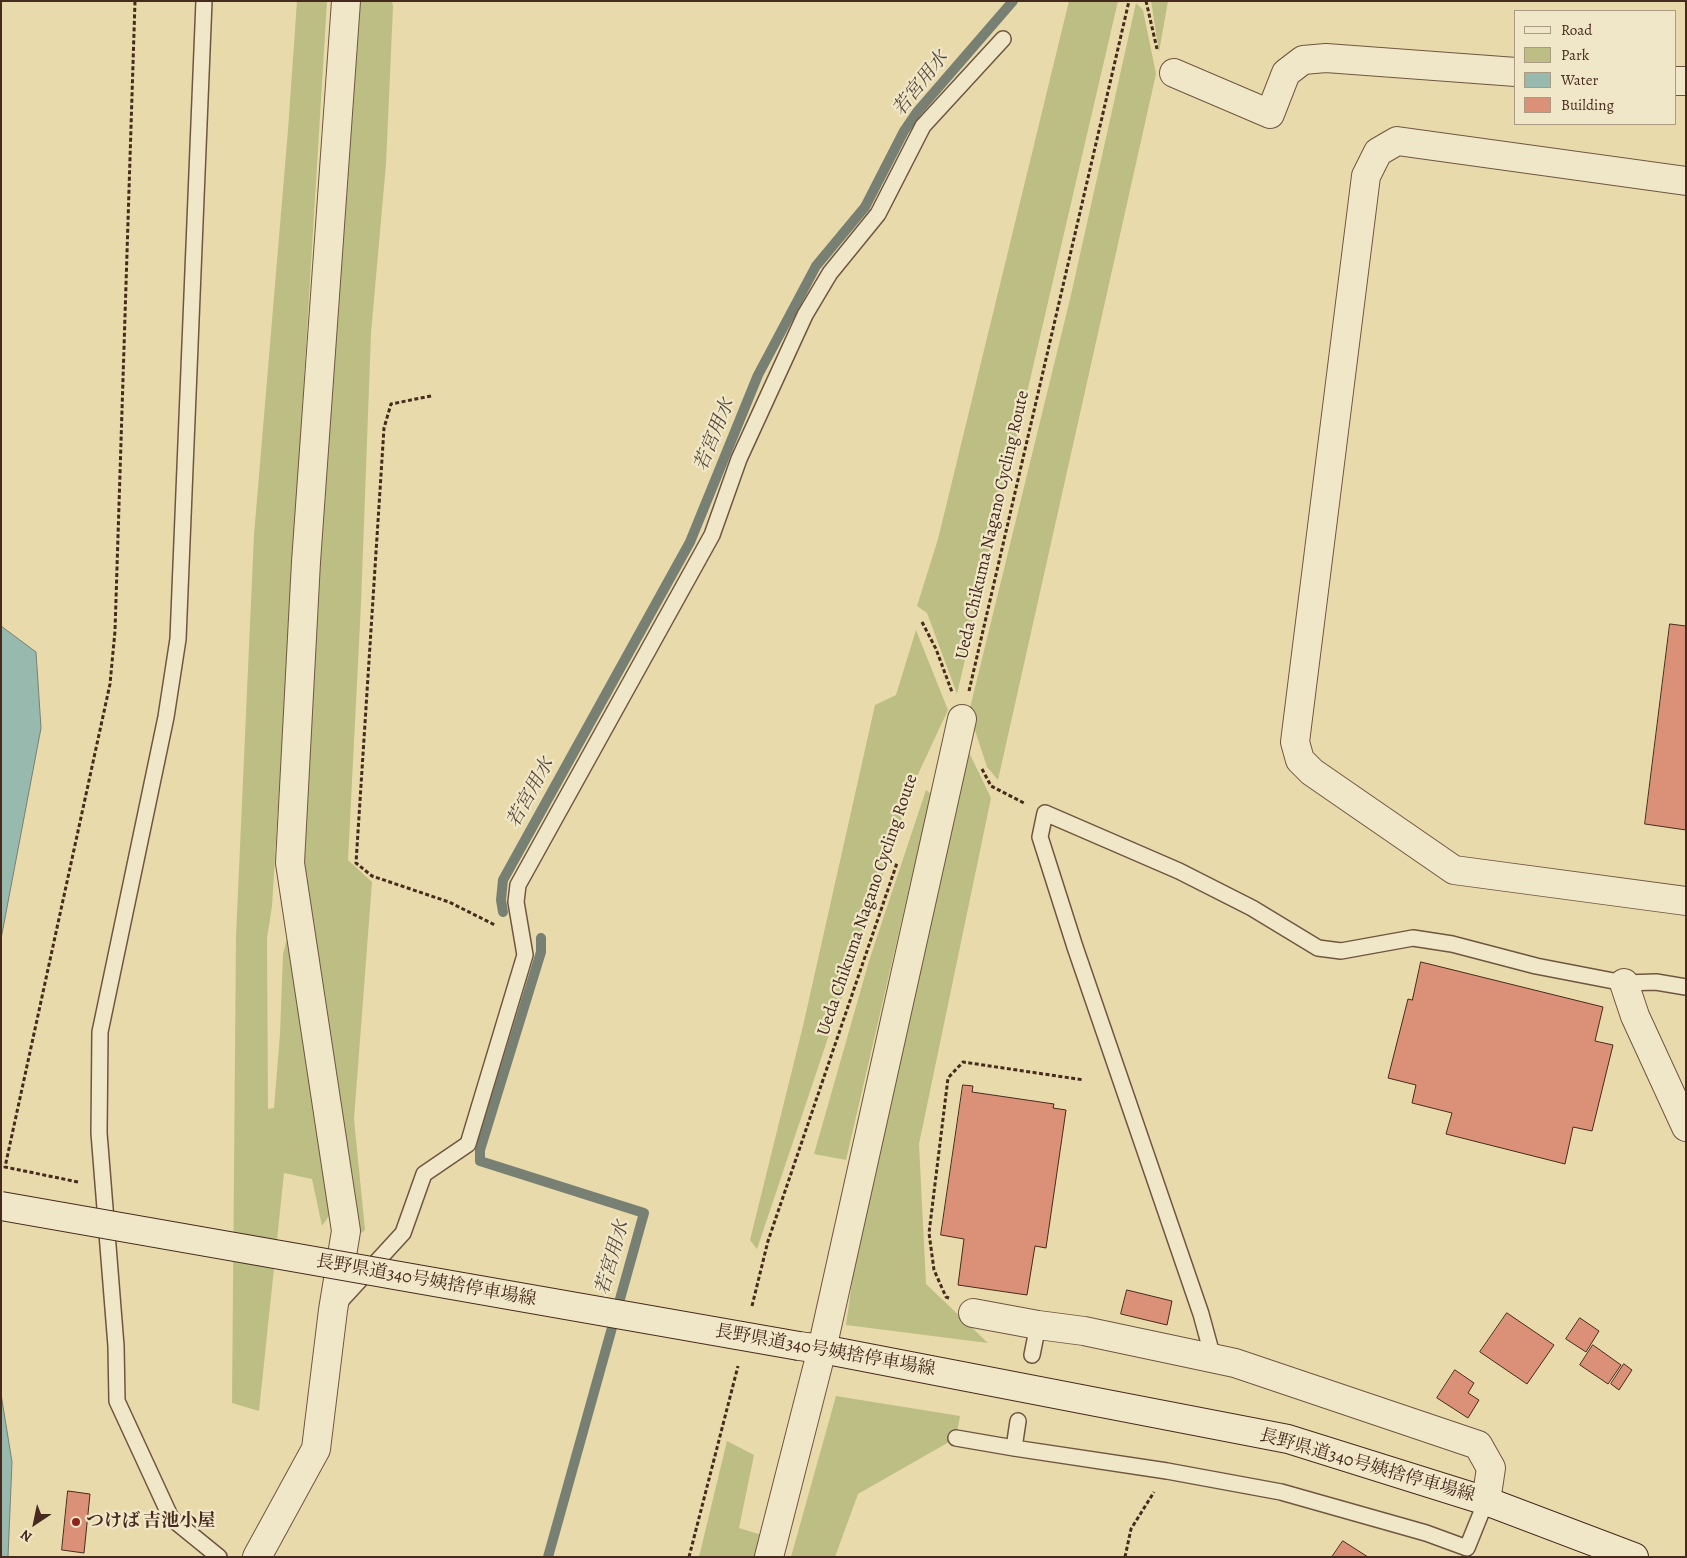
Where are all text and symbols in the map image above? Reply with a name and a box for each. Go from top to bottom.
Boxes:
legend [1514,10,1677,125]
text: Road [1561,20,1592,40]
text: Park [1561,45,1589,65]
water label: 若宮用水 [889,47,953,121]
text: Water [1561,70,1598,90]
text: Building [1561,95,1614,115]
street label: Ueda Chikuma Nagano Cycling Route [952,389,1034,661]
water label: 若宮用水 [690,395,740,475]
water label: 若宮用水 [503,754,559,832]
street label: Ueda Chikuma Nagano Cycling Route [813,771,923,1039]
water label: 若宮用水 [592,1218,634,1298]
street label: 長野県道340号姨捨停車場線 [314,1251,538,1311]
street label: 長野県道340号姨捨停車場線 [713,1321,937,1381]
street label: 長野県道340号姨捨停車場線 [1257,1425,1477,1507]
north arrow [10,1498,60,1548]
place label: つけば 吉池小屋 [86,1511,215,1533]
marker: つけば 吉池小屋 [70,1516,82,1528]
text: N [17,1525,36,1547]

